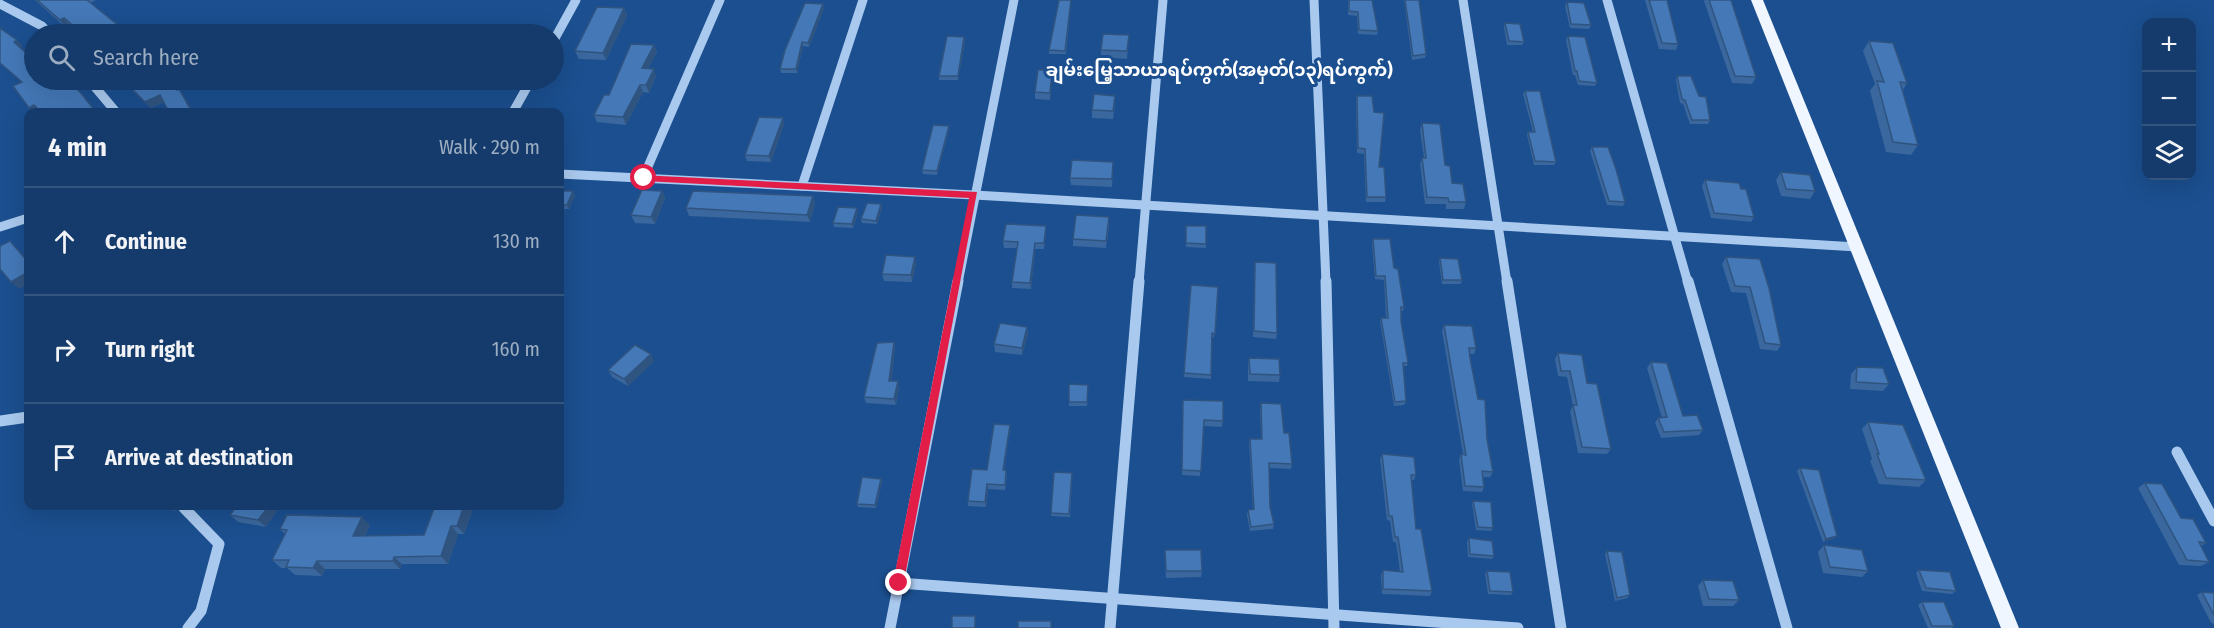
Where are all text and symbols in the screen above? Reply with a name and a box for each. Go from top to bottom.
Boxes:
map controls [2142,18,2196,180]
button: + [2142,18,2196,72]
search box [24,24,564,90]
icon: search [45,41,78,74]
text: Search here [93,44,199,71]
district label: ချမ်းမြေ့သာယာရပ်ကွက်(အမှတ်(၁၃)ရပ်ကွက်) [1045,58,1393,85]
button: − [2142,72,2196,126]
button: layers [2142,126,2196,180]
text: 4 min [48,132,107,163]
text: Walk · 290 m [439,135,540,159]
route start [630,164,656,190]
icon: ahead [48,225,81,258]
text: Continue [105,228,187,255]
text: 130 m [493,229,540,253]
icon: right [48,333,81,366]
text: Turn right [105,336,194,363]
text: 160 m [492,337,540,361]
icon: arrive [48,441,81,474]
text: Arrive at destination [105,444,293,471]
route end [885,569,911,595]

